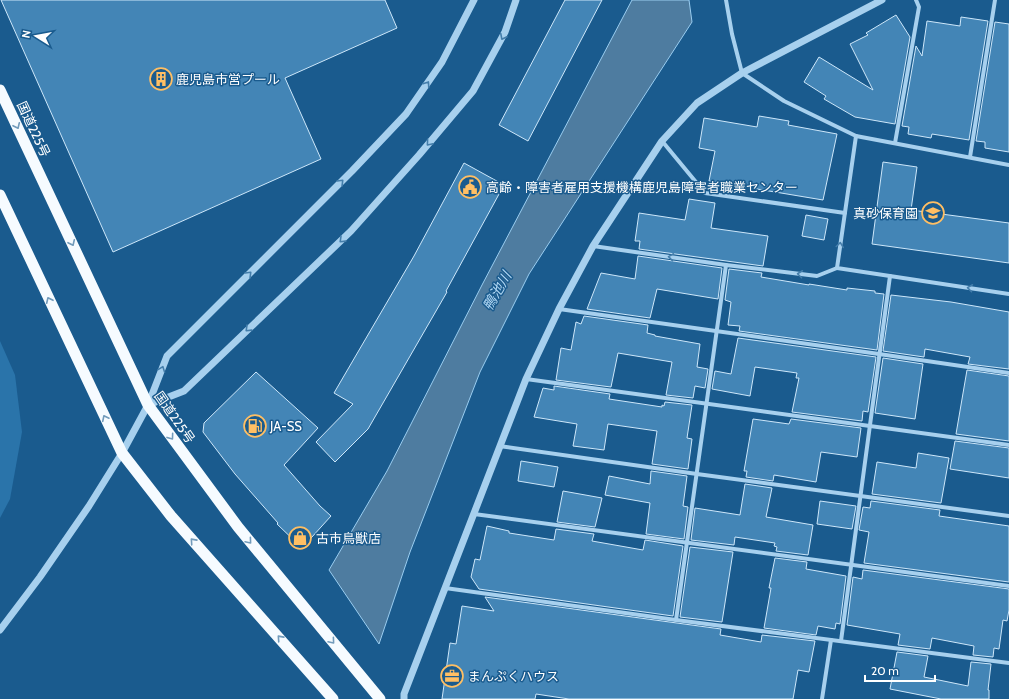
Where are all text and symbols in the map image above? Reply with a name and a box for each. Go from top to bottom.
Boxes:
north arrow [16,16,56,56]
text: N [19,29,34,39]
one-way arrow [500,32,508,40]
building icon: 鹿児島市営プール [148,66,174,92]
place label: 鹿児島市営プール [176,71,280,87]
one-way arrow [422,82,429,89]
street label: 国道225号 [14,99,54,159]
one-way arrow [12,121,20,129]
one-way arrow [427,138,434,146]
public building icon: 高齢・障害者雇用支援機構鹿児島障害者職業センター [457,174,483,200]
one-way arrow [336,179,344,187]
place label: 高齢・障害者雇用支援機構鹿児島障害者職業センター [486,179,798,195]
school or university icon: 真砂保育園 [920,200,946,226]
place label: 真砂保育園 [853,205,918,221]
one-way arrow [339,235,347,242]
one-way arrow [67,239,75,247]
one-way arrow [835,242,844,248]
one-way arrow [668,253,674,262]
water label: 鴨池川 [479,267,516,314]
one-way arrow [796,269,803,278]
one-way arrow [244,271,252,279]
one-way arrow [967,284,973,293]
one-way arrow [46,297,54,304]
one-way arrow [245,325,253,332]
one-way arrow [158,365,166,372]
street label: 国道225号 [151,388,199,446]
fuel station icon: JA-SS [242,413,268,439]
one-way arrow [102,414,110,422]
place label: JA-SS [269,418,302,434]
one-way arrow [166,432,173,439]
shop icon: 古市鳥獣店 [287,525,313,551]
place label: 古市鳥獣店 [316,530,381,546]
one-way arrow [244,536,251,544]
one-way arrow [191,538,198,546]
one-way arrow [277,635,284,643]
one-way arrow [327,636,334,644]
scale bar [865,657,935,683]
office icon: まんぷくハウス [439,663,465,689]
text: 20 m [871,663,899,678]
place label: まんぷくハウス [468,668,559,684]

